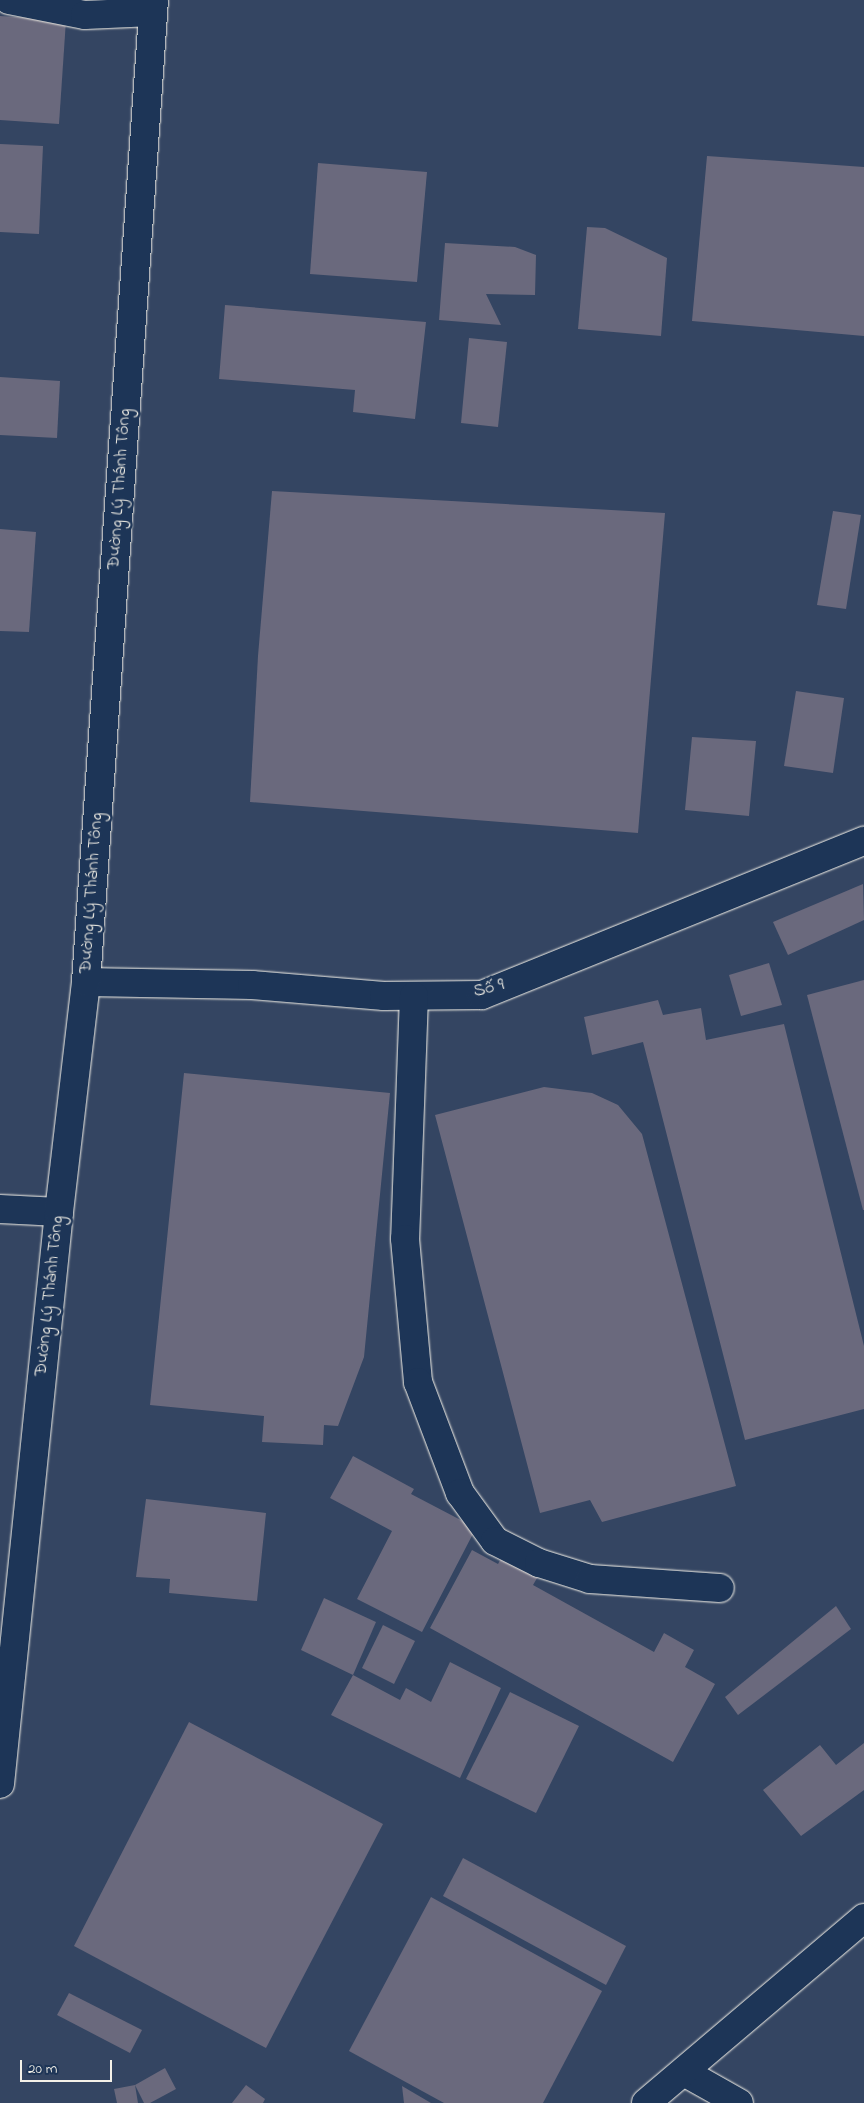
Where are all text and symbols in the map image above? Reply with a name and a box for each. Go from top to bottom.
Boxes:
street label: Đường Lý Thánh Tông [104,408,136,570]
street label: Đường Lý Thánh Tông [76,812,108,974]
street label: Số 9 [471,975,507,1003]
street label: Đường Lý Thánh Tông [31,1215,69,1377]
scale bar [22,2050,115,2082]
text: 20 m [28,2058,57,2080]

